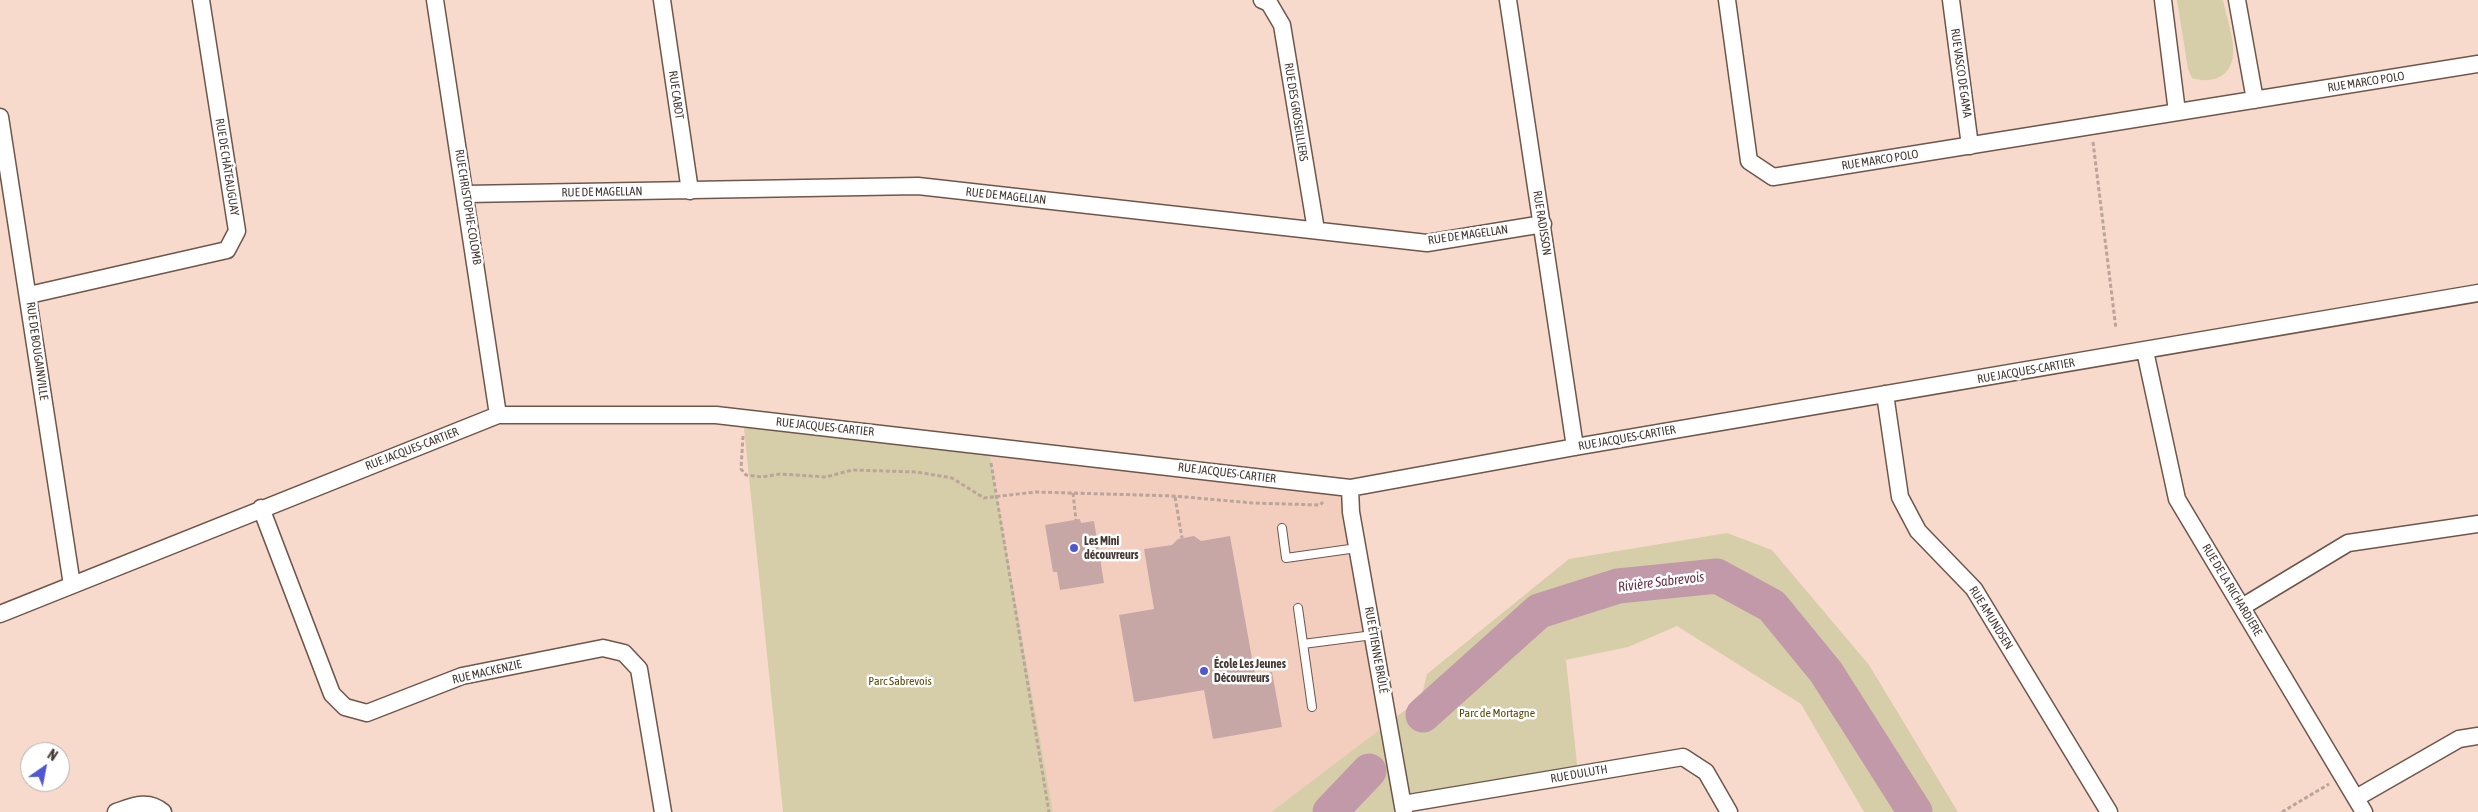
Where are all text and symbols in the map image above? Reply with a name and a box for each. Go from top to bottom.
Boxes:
street label: RUE VASCO DE GAMA [1948,28,1974,118]
street label: RUE DES GROSEILLIERS [1281,62,1311,162]
street label: RUE MARCO POLO [2326,69,2406,95]
street label: RUE CABOT [665,70,687,120]
street label: RUE DE CHÂTEAUGUAY [212,117,242,217]
street label: RUE MARCO POLO [1840,147,1920,173]
street label: RUE CHRISTOPHE-COLOMB [452,148,484,266]
street label: RUE DE MAGELLAN [561,184,643,200]
street label: RUE DE MAGELLAN [965,185,1047,207]
street label: RUE RADISSON [1530,189,1554,257]
street label: RUE DE MAGELLAN [1427,222,1509,248]
street label: RUE DE BOUGAINVILLE [23,301,51,401]
street label: RUE JACQUES-CARTIER [1976,355,2076,387]
street label: RUE JACQUES-CARTIER [775,415,875,439]
street label: RUE JACQUES-CARTIER [1577,422,1677,454]
street label: RUE JACQUES-CARTIER [363,425,461,473]
street label: RUE JACQUES-CARTIER [1177,460,1277,486]
place label: Les Mini découvreurs [1084,534,1138,562]
street label: RUE DE LA RICHARDIERE [2199,541,2265,639]
marker: Les Mini découvreurs [1068,542,1080,554]
water label: Rivière Sabrevois [1617,568,1705,596]
street label: RUE AMUNDSEN [1966,584,2016,652]
street label: RUE ÉTIENNE BRÛLÉ [1361,606,1391,694]
street label: RUE MACKENZIE [451,657,523,687]
place label: École Les Jeunes Découvreurs [1214,657,1286,685]
marker: École Les Jeunes Découvreurs [1198,665,1210,677]
park label: Parc Sabrevois [868,674,932,688]
park label: Parc de Mortagne [1459,706,1535,720]
north arrow [20,742,70,792]
text: N [45,746,60,764]
street label: RUE DULUTH [1549,762,1609,786]

